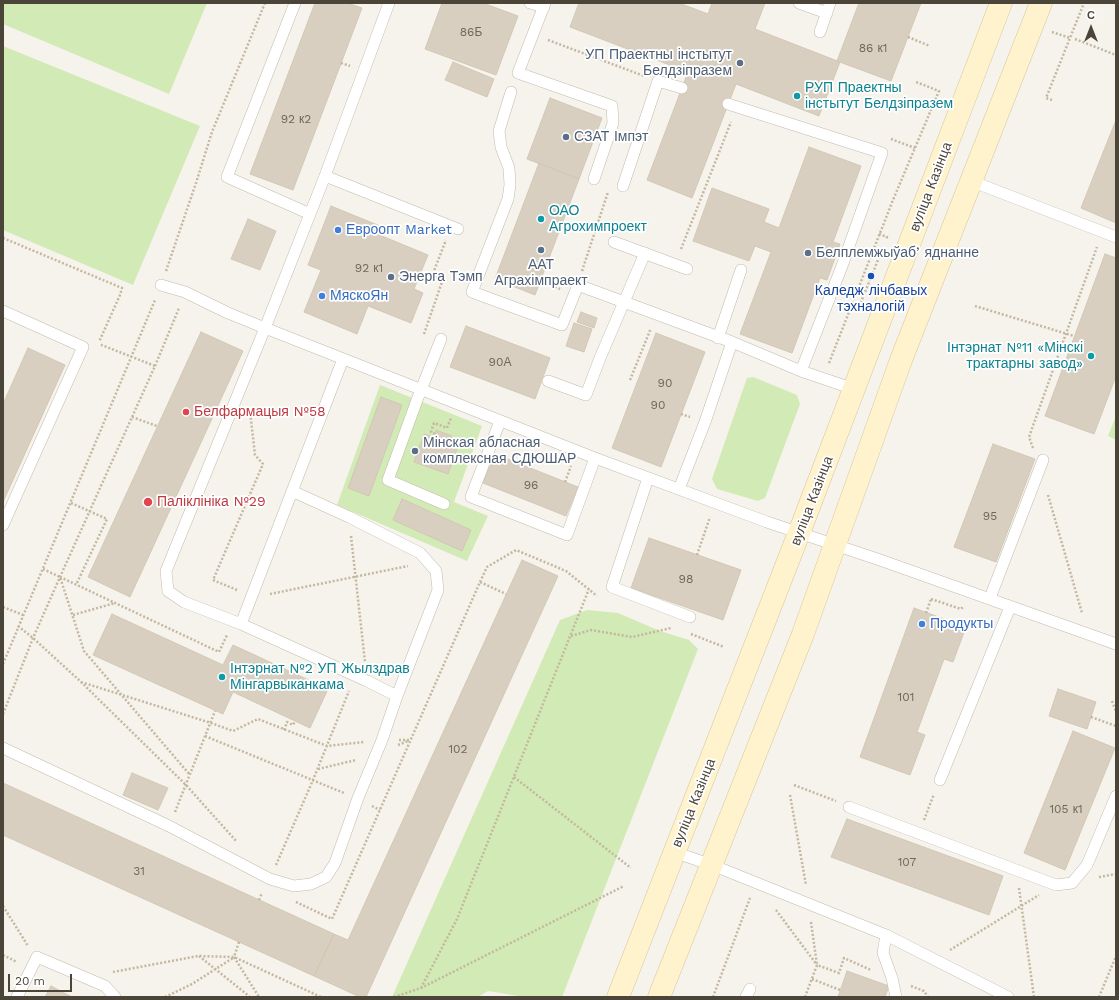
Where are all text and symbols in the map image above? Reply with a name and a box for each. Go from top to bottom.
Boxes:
north arrow [1071,8,1111,48]
text: С [1087,9,1095,22]
house number: 86Б [460,25,482,39]
house number: 86 к1 [859,41,887,55]
place label: УП Праектны інстытут Белдзіпразем [585,47,732,80]
marker: УП Праектны інстытут Белдзіпразем [735,58,745,68]
place label: РУП Праектны інстытут Белдзіпразем [805,80,953,112]
marker: РУП Праектны інстытут Белдзіпразем [792,91,802,101]
house number: 92 к2 [281,112,311,126]
place label: СЗАТ Імпэт [574,129,648,145]
marker: СЗАТ Імпэт [561,132,571,142]
street label: вуліца Казінца [906,140,956,234]
place label: ОАО Агрохимпроект [549,203,647,236]
marker: ОАО Агрохимпроект [536,214,546,224]
place label: Евроопт Market [346,222,452,238]
marker: Евроопт Market [333,225,343,235]
marker: ААТ Аграхімпраект [536,245,546,255]
place label: Белплемжыўабʼяднанне [816,245,979,261]
marker: Белплемжыўабʼяднанне [803,248,813,258]
place label: ААТ Аграхімпраект [494,257,588,290]
house number: 92 к1 [355,261,383,275]
place label: Энерга Тэмп [399,269,483,285]
marker: Каледж лічбавых тэхналогій [866,271,876,281]
marker: Энерга Тэмп [386,272,396,282]
place label: Каледж лічбавых тэхналогій [815,283,927,316]
place label: МяскоЯн [330,288,388,304]
marker: МяскоЯн [317,291,327,301]
place label: Інтэрнат №11 «Мінскі трактарны завод» [947,340,1083,372]
marker: Інтэрнат №11 «Мінскі трактарны завод» [1086,351,1096,361]
house number: 90А [489,355,511,369]
house number: 90 [658,376,672,390]
house number: 90 [651,398,665,412]
place label: Белфармацыя №58 [194,404,326,420]
marker: Белфармацыя №58 [181,407,191,417]
place label: Мінская абласная комплексная СДЮШАР [423,435,576,468]
marker: Мінская абласная комплексная СДЮШАР [410,446,420,456]
street label: вуліца Казінца [787,454,837,548]
house number: 96 [524,478,538,492]
place label: Паліклініка №29 [157,494,266,510]
marker: Паліклініка №29 [142,496,154,508]
house number: 95 [983,509,997,523]
house number: 98 [679,572,693,586]
place label: Продукты [930,616,993,632]
marker: Продукты [917,619,927,629]
place label: Інтэрнат №2 УП Жылздрав Мінгарвыканкама [230,661,410,694]
marker: Інтэрнат №2 УП Жылздрав Мінгарвыканкама [217,672,227,682]
house number: 101 [898,690,914,704]
house number: 102 [448,742,468,756]
street label: вуліца Казінца [669,756,719,850]
house number: 105 к1 [1049,802,1083,816]
house number: 107 [898,855,916,869]
house number: 31 [133,864,145,878]
scale bar [10,966,74,992]
text: 20 m [15,974,45,988]

